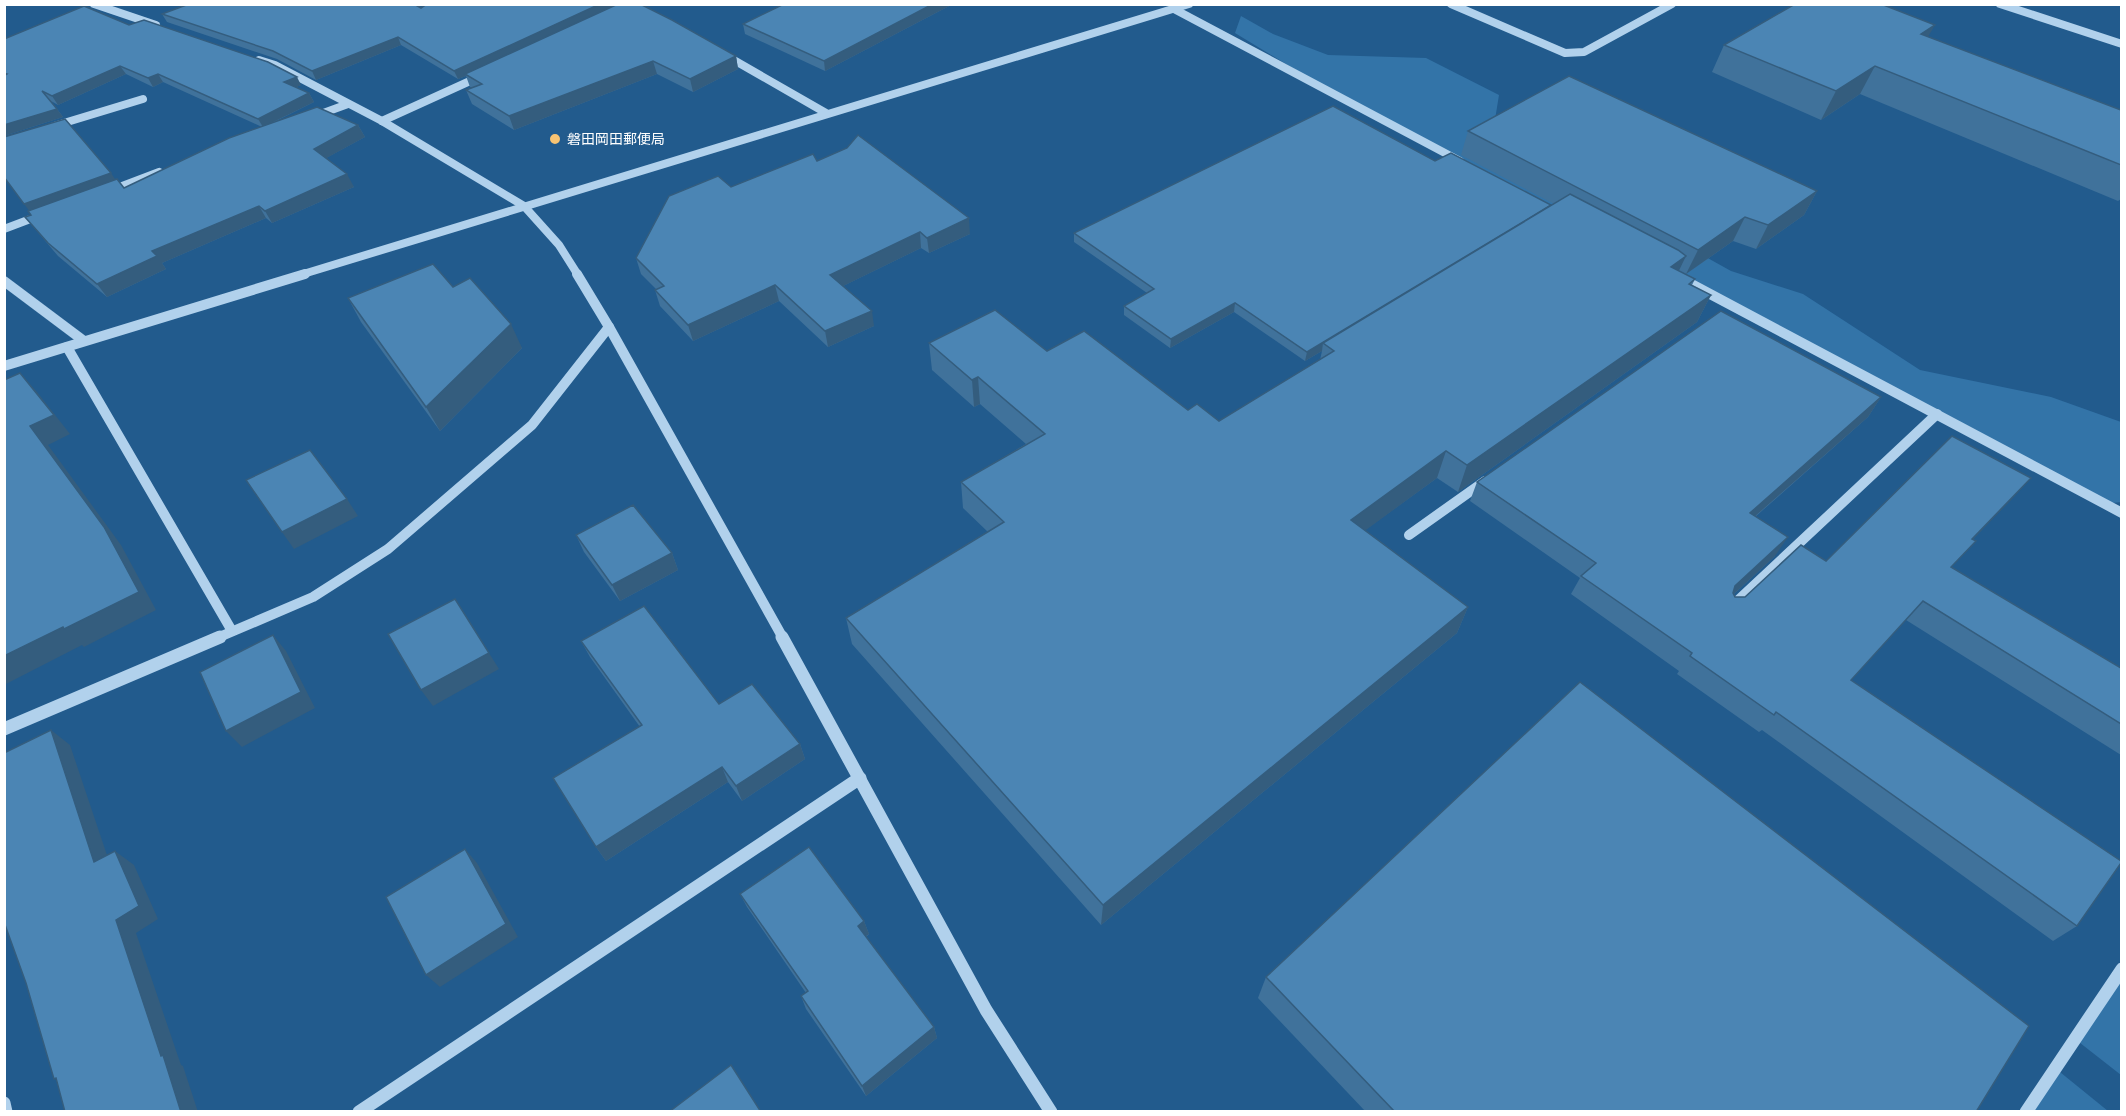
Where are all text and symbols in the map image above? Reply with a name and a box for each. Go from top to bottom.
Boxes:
place label: 磐田岡田郵便局 [567,131,665,148]
marker: 磐田岡田郵便局 [548,132,562,146]

